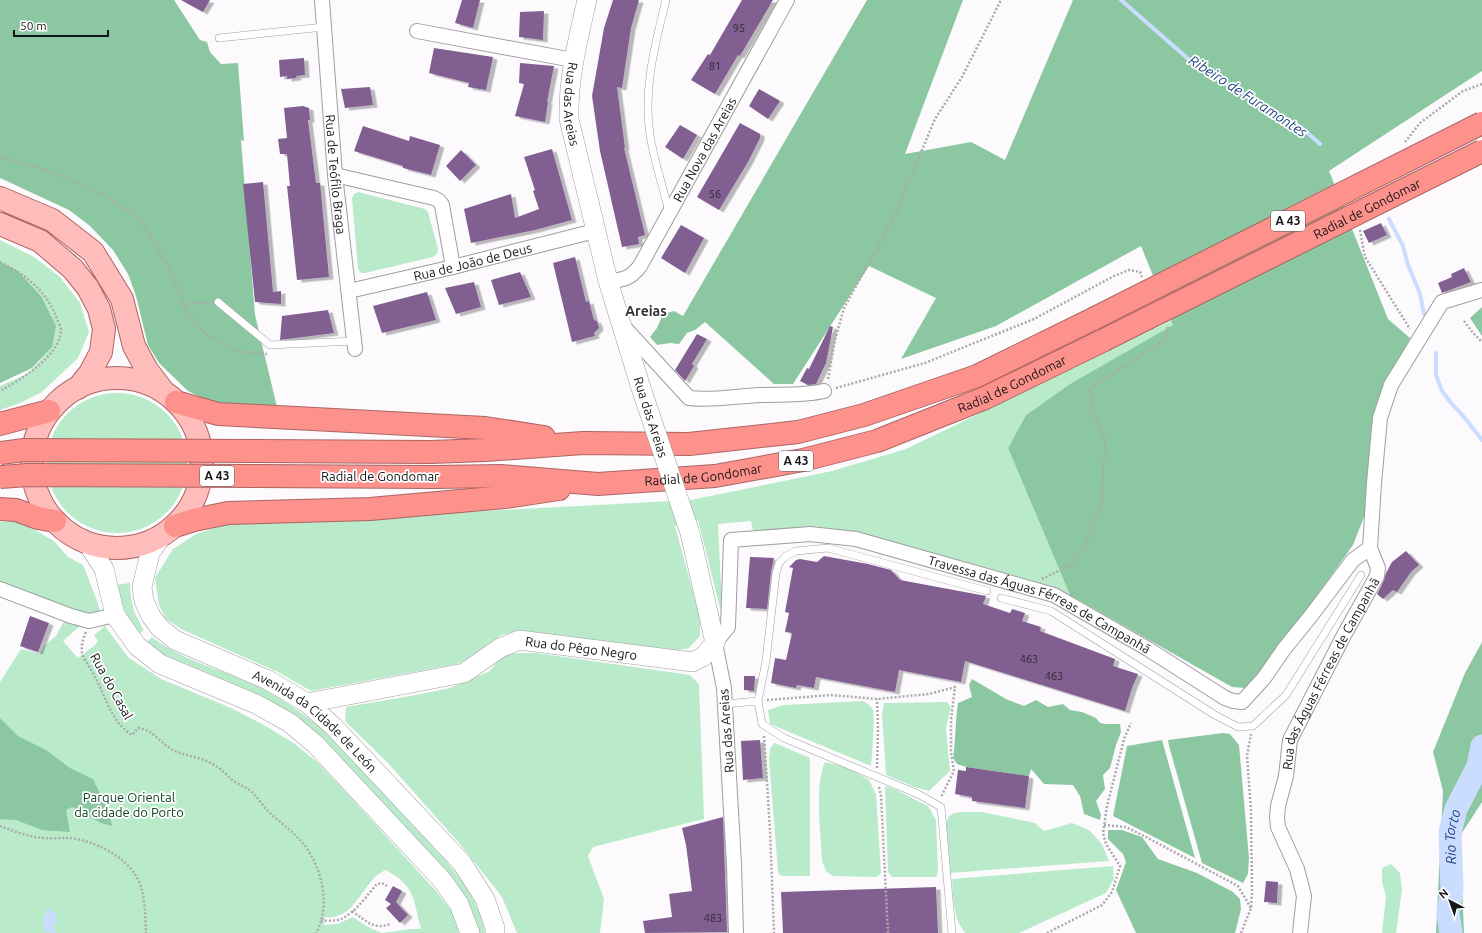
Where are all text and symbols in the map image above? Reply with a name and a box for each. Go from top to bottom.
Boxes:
scale bar [14,12,108,38]
text: 50 m [20,19,47,32]
house number: 95 [733,22,745,34]
water label: Ribeiro de Furamontes [1186,52,1310,140]
house number: 81 [709,60,721,72]
street label: Rua das Areias [562,61,582,148]
street label: Rua Nova das Areias [670,95,739,204]
street label: Rua de Teófilo Braga [324,114,349,235]
street label: Radial de Gondomar [1311,176,1423,241]
house number: 56 [709,188,721,200]
road number: A 43 [1271,211,1305,231]
street label: Rua de João de Deus [412,240,534,283]
district label: Areias [625,303,667,319]
street label: Radial de Gondomar [956,353,1068,415]
street label: Rua das Areias [631,375,671,459]
road number: A 43 [779,451,813,471]
street label: Radial de Gondomar [644,461,763,488]
road number: A 43 [200,466,234,486]
street label: Radial de Gondomar [321,469,439,483]
street label: Travessa das Águas Férreas de Campanhã [927,553,1153,656]
street label: Rua das Águas Férreas de Campanhã [1280,575,1382,771]
street label: Rua do Pêgo Negro [524,634,638,662]
street label: Rua do Casal [88,650,136,722]
house number: 463 [1020,653,1038,665]
street label: Avenida da Cidade de León [251,667,380,775]
house number: 463 [1045,670,1063,682]
street label: Rua das Areias [716,688,736,773]
park label: Parque Oriental da cidade do Porto [74,790,184,819]
water label: Rio Torto [1442,807,1464,865]
north arrow [1430,881,1470,921]
text: N [1436,886,1450,901]
house number: 483 [704,912,722,924]

